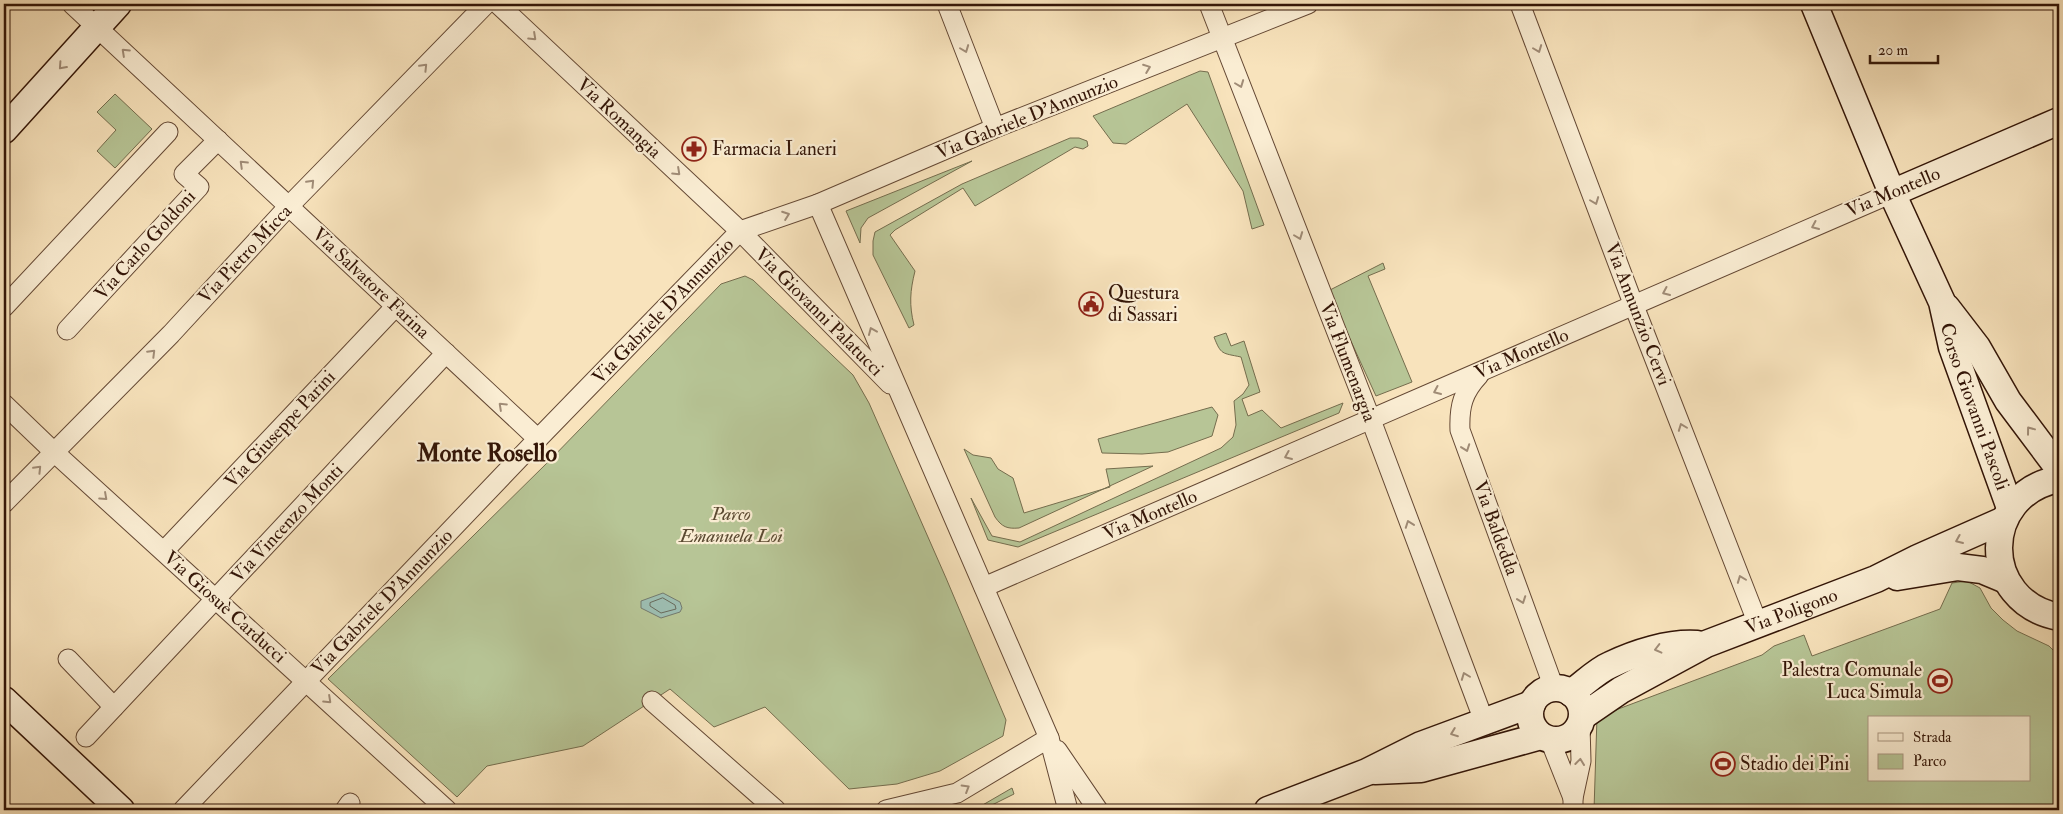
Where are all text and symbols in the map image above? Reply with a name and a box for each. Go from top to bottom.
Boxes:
one-way arrow [528,31,537,40]
scale bar [1870,32,1938,64]
text: 20 m [1878,41,1908,60]
one-way arrow [959,45,969,53]
one-way arrow [1532,45,1542,53]
one-way arrow [121,49,130,58]
one-way arrow [59,60,68,69]
one-way arrow [418,63,427,72]
one-way arrow [1143,64,1151,74]
street label: Via Gabriele D'Annunzio [933,70,1121,164]
street label: Via Romangia [572,73,667,164]
one-way arrow [1234,80,1244,88]
pharmacy icon: Farmacia Laneri [681,136,707,162]
place label: Farmacia Laneri [712,137,837,161]
one-way arrow [240,160,249,169]
street label: Via Montello [1842,161,1944,223]
one-way arrow [672,166,681,175]
one-way arrow [305,180,314,189]
street label: Via Carlo Goldoni [89,185,201,305]
one-way arrow [1589,197,1599,205]
street label: Via Pietro Micca [193,199,297,309]
one-way arrow [781,211,790,221]
one-way arrow [1811,220,1820,231]
street label: Via Salvatore Farina [307,222,435,344]
one-way arrow [1293,231,1303,240]
street label: Via Gabriele D'Annunzio [587,233,739,389]
street label: Via Annunzio Cervi [1600,239,1676,389]
street label: Via Giovanni Palatucci [750,243,888,381]
place label: Questura di Sassari [1108,281,1179,327]
one-way arrow [1662,285,1671,296]
public building icon: Questura di Sassari [1078,291,1104,317]
street label: Via Flumenargia [1314,299,1382,425]
street label: Corso Giovanni Pascoli [1935,321,2015,494]
street label: Via Montello [1471,323,1572,385]
one-way arrow [868,327,879,336]
one-way arrow [146,350,155,359]
street label: Via Giuseppe Parini [219,365,341,493]
one-way arrow [1433,385,1442,396]
one-way arrow [499,403,508,412]
one-way arrow [1678,423,1688,432]
one-way arrow [2027,426,2036,436]
district label: Monte Rosello [416,438,557,469]
one-way arrow [1460,443,1470,451]
one-way arrow [1284,450,1293,461]
street label: Via Vincenzo Monti [226,458,348,588]
one-way arrow [32,465,41,474]
street label: Via Baldedda [1468,477,1524,579]
street label: Via Montello [1099,484,1201,546]
one-way arrow [98,491,107,500]
park label: Parco Emanuela Loi [677,502,783,548]
one-way arrow [1405,520,1415,528]
street label: Via Gabriele D'Annunzio [306,524,458,680]
one-way arrow [1955,533,1964,544]
street label: Via Giosuè Carducci [159,546,291,668]
one-way arrow [1737,575,1747,584]
street label: Via Poligono [1742,583,1841,640]
one-way arrow [1516,595,1526,604]
one-way arrow [1653,643,1662,654]
place label: Palestra Comunale Luca Simula [1781,658,1922,704]
sports icon: Palestra Comunale Luca Simula [1927,668,1953,694]
one-way arrow [1461,672,1472,681]
one-way arrow [322,694,331,703]
legend [1868,716,2030,782]
one-way arrow [1450,726,1459,737]
text: Strada [1913,728,1952,747]
sports icon: Stadio dei Pini [1710,751,1736,777]
place label: Stadio dei Pini [1740,752,1849,776]
text: Parco [1913,752,1946,771]
one-way arrow [1574,757,1585,765]
one-way arrow [961,784,970,794]

